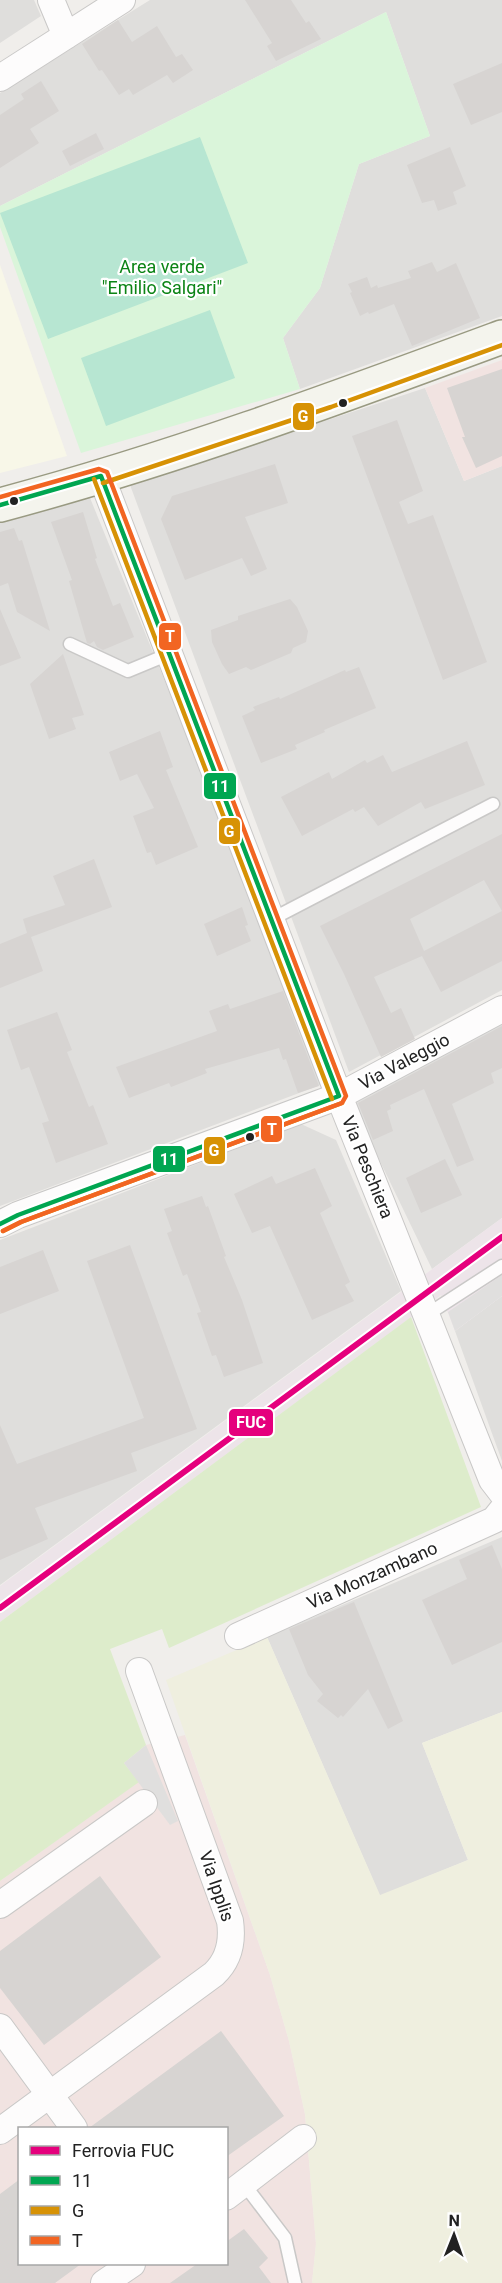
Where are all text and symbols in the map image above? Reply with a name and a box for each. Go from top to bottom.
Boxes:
park label: Area verde "Emilio Salgari" [102,256,222,298]
unlabelled marker [337,397,349,409]
line badge: G [292,402,315,431]
text: G [298,407,309,426]
unlabelled marker [8,495,20,507]
line badge: T [158,622,182,651]
text: T [165,627,175,646]
line badge: 11 [203,772,237,800]
text: 11 [211,777,229,796]
line badge: G [218,817,241,845]
text: G [224,822,235,841]
street label: Via Valeggio [355,1028,453,1094]
street label: Via Peschiera [338,1113,398,1221]
line badge: T [260,1115,283,1143]
text: T [267,1120,277,1139]
unlabelled marker [244,1131,256,1143]
line badge: G [203,1136,226,1165]
text: G [209,1141,220,1160]
line badge: 11 [152,1145,186,1173]
text: 11 [160,1150,178,1169]
line badge: FUC [228,1408,274,1437]
text: FUC [236,1413,266,1432]
street label: Via Monzambano [303,1537,441,1613]
street label: Via Ipplis [195,1848,239,1924]
legend [18,2127,228,2265]
text: Ferrovia FUC [72,2140,174,2161]
text: 11 [72,2170,92,2191]
text: G [72,2200,84,2221]
north arrow [424,2205,484,2265]
text: N [448,2211,460,2230]
text: T [72,2230,83,2251]

